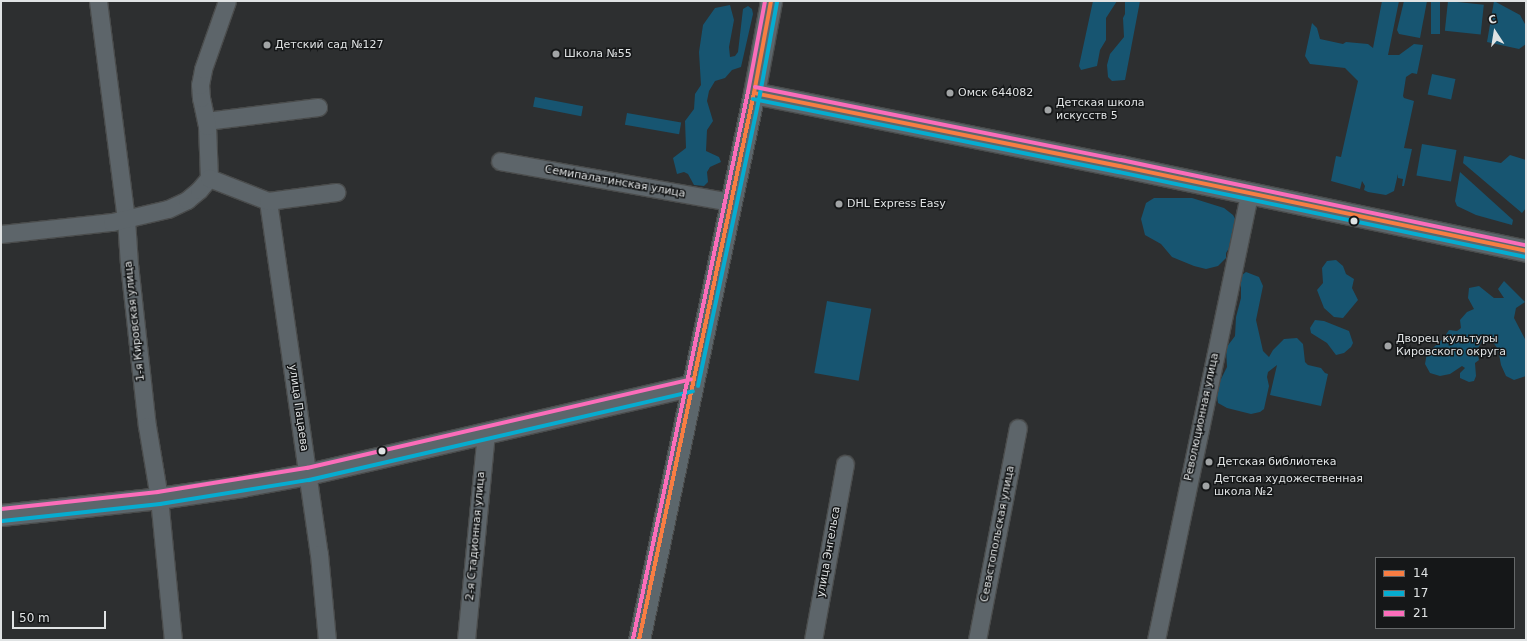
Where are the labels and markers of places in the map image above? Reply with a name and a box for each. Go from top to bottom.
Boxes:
place label: Детский сад №127 [275,38,384,52]
marker: Детский сад №127 [262,40,272,50]
place label: Школа №55 [564,47,632,61]
marker: Школа №55 [551,49,561,59]
place label: Омск 644082 [958,86,1033,100]
marker: Омск 644082 [945,88,955,98]
place label: Детская школа искусств 5 [1056,97,1145,123]
marker: Детская школа искусств 5 [1043,105,1053,115]
place label: DHL Express Easy [847,197,946,211]
marker: DHL Express Easy [834,199,844,209]
unlabelled marker [1349,216,1359,226]
place label: Дворец культуры Кировского округа [1396,333,1506,359]
marker: Дворец культуры Кировского округа [1383,341,1393,351]
unlabelled marker [377,446,387,456]
place label: Детская библиотека [1217,455,1337,469]
marker: Детская библиотека [1204,457,1214,467]
place label: Детская художественная школа №2 [1214,473,1363,499]
marker: Детская художественная школа №2 [1201,481,1211,491]

